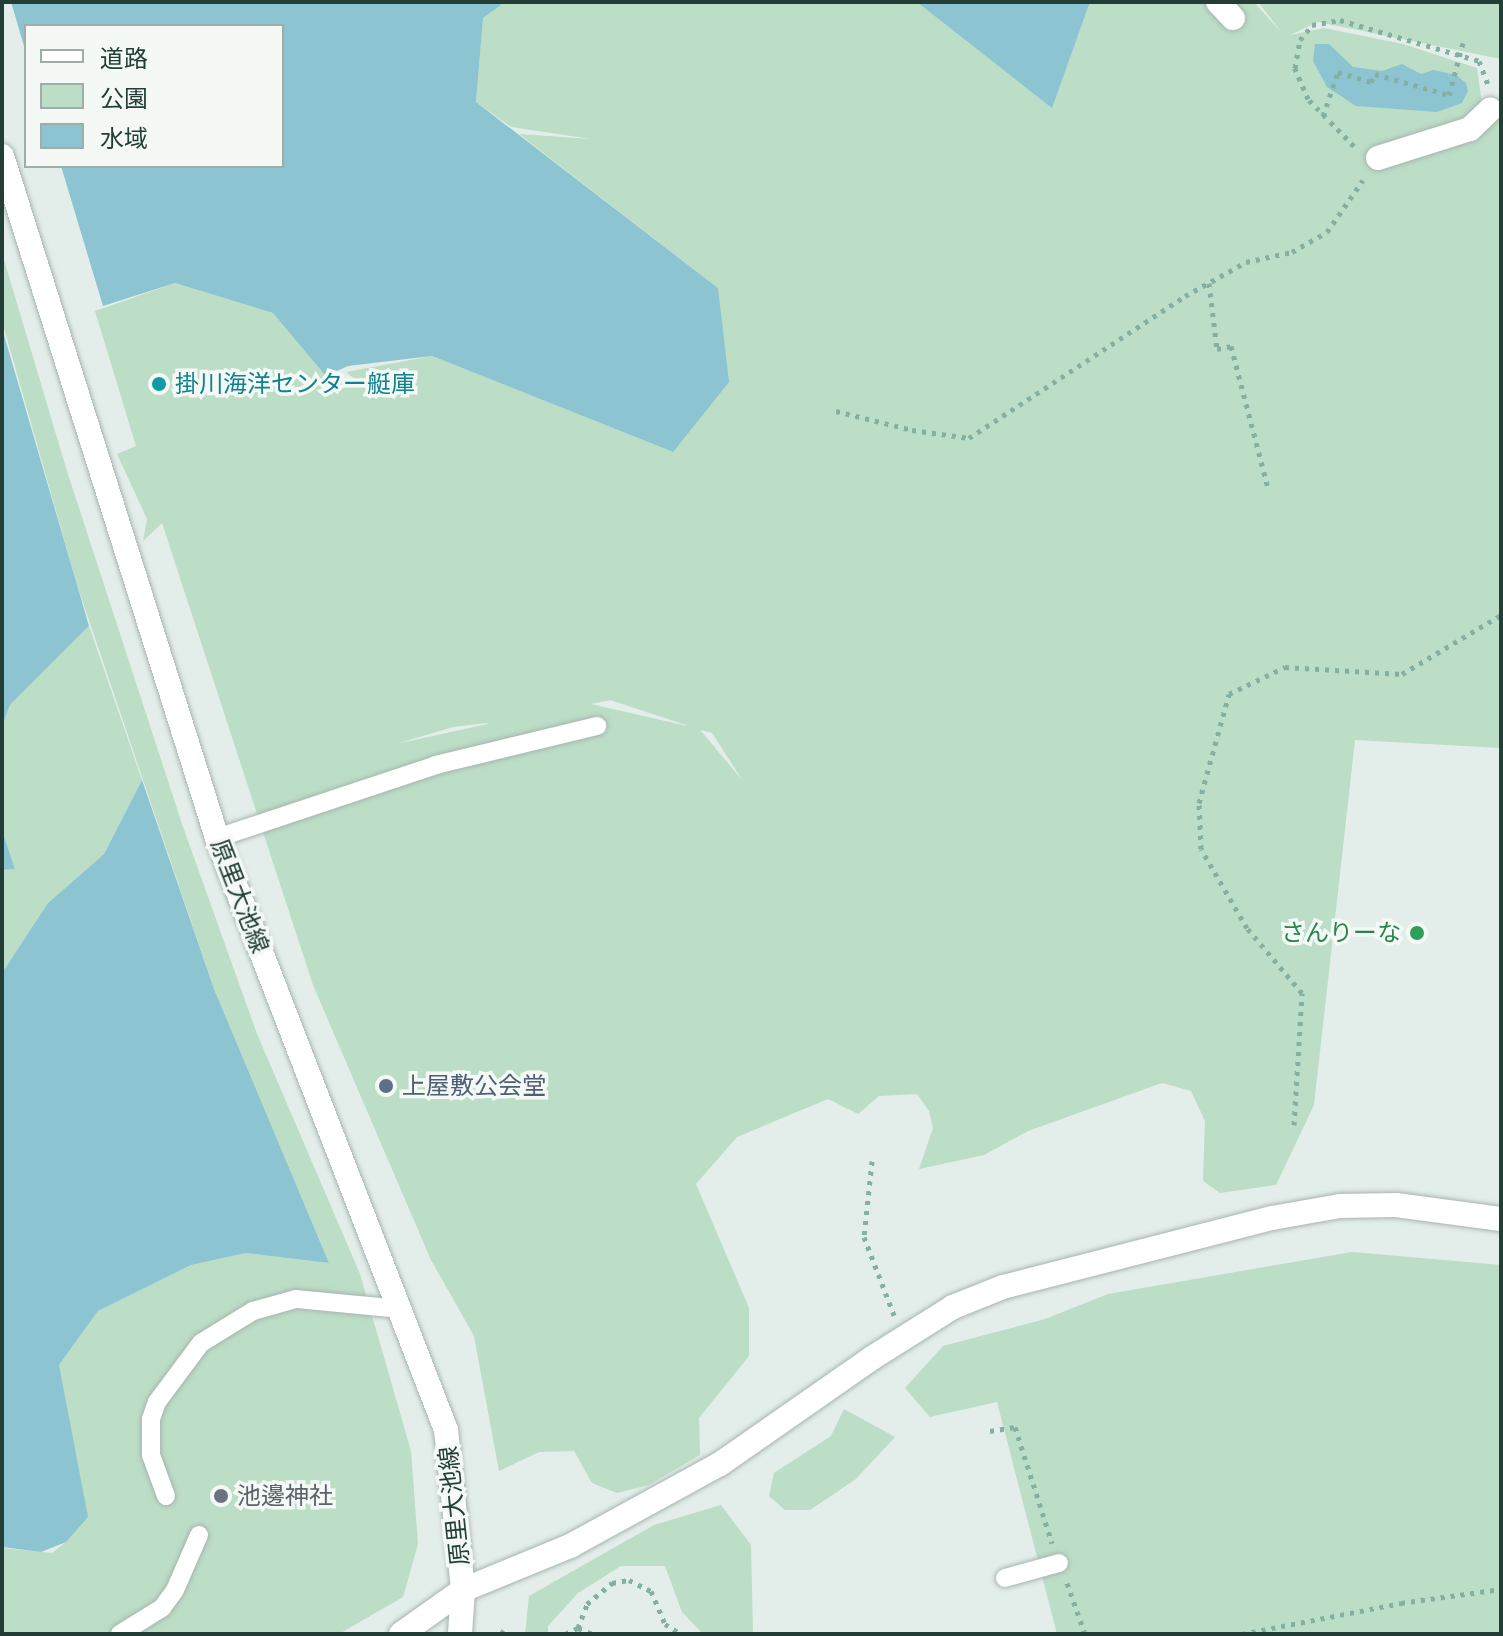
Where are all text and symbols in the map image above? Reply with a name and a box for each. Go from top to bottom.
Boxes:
legend [24,24,284,168]
text: 道路 [100,42,148,74]
text: 公園 [100,82,148,114]
text: 水域 [100,122,148,154]
place label: 掛川海洋センター艇庫 [175,370,415,398]
marker: 掛川海洋センター艇庫 [150,375,168,393]
street label: 原里大池線 [205,835,275,957]
place label: さんりーな [1281,919,1401,947]
marker: さんりーな [1408,924,1426,942]
place label: 上屋敷公会堂 [402,1072,546,1100]
marker: 上屋敷公会堂 [377,1077,395,1095]
street label: 原里大池線 [433,1445,475,1567]
place label: 池邊神社 [237,1482,333,1510]
marker: 池邊神社 [212,1487,230,1505]

